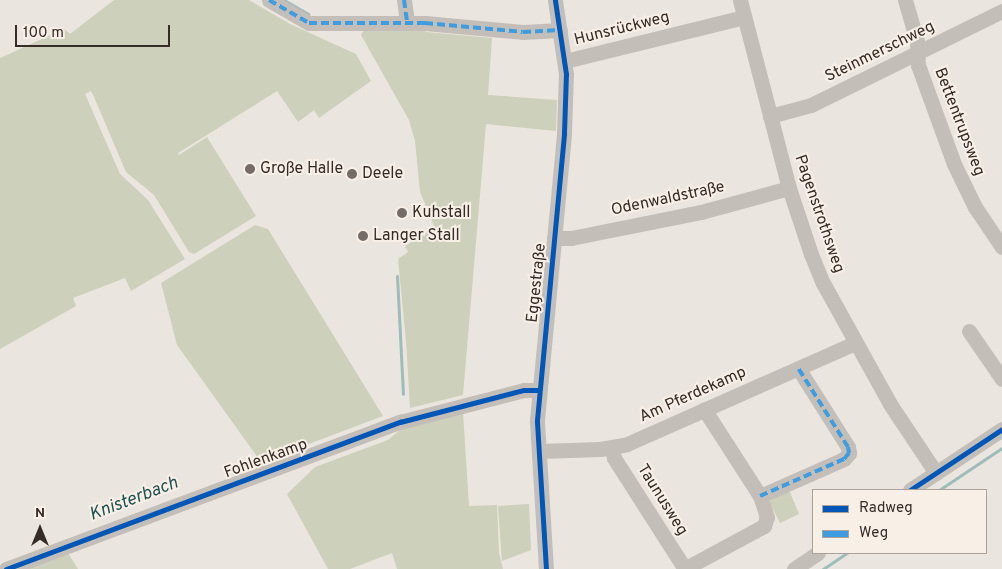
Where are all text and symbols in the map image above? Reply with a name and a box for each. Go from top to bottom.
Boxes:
street label: Hunsrückweg [572,8,672,50]
scale bar [18,15,172,47]
street label: Steinmerschweg [822,17,938,87]
text: 100 m [23,24,64,43]
street label: Bettentrupsweg [930,65,988,179]
street label: Pagenstrothsweg [790,152,848,276]
place label: Große Halle [260,159,343,179]
marker: Große Halle [244,163,256,175]
place label: Deele [362,164,403,184]
marker: Deele [346,168,358,180]
street label: Odenwaldstraße [610,178,726,220]
place label: Kuhstall [412,203,471,223]
marker: Kuhstall [396,207,408,219]
place label: Langer Stall [373,226,460,246]
marker: Langer Stall [357,230,369,242]
street label: Eggestraße [523,242,551,324]
street label: Am Pferdekamp [637,363,749,427]
street label: Fohlenkamp [222,435,310,483]
street label: Taunusweg [633,461,691,539]
water label: Knisterbach [86,473,182,527]
legend [812,489,987,554]
text: Radweg [859,499,913,518]
north arrow [15,504,65,554]
text: N [35,505,45,522]
text: Weg [859,524,888,543]

